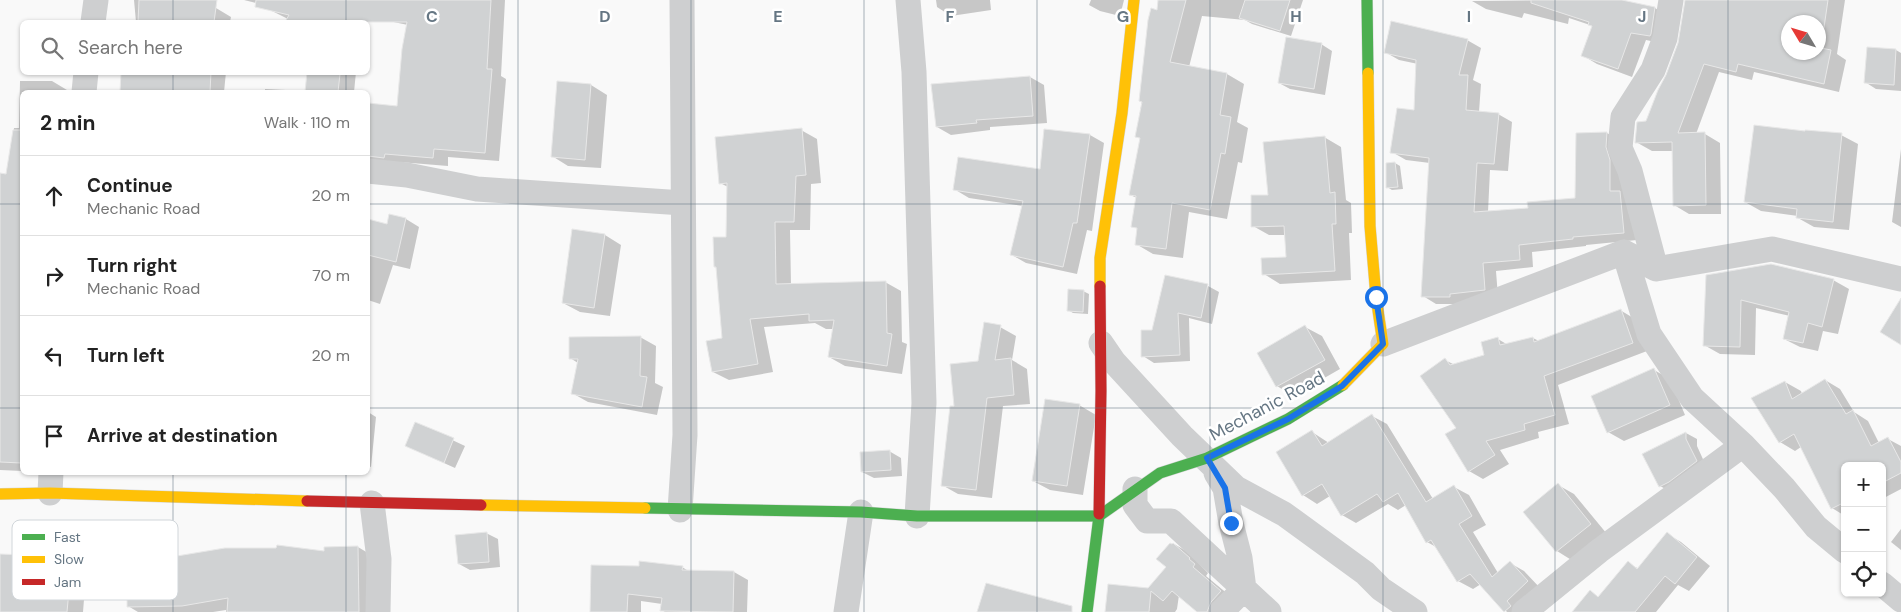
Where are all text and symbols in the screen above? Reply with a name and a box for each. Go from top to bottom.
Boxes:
text: C [426,6,438,27]
text: D [599,6,611,27]
text: E [773,6,783,27]
text: F [946,6,955,27]
text: G [1117,6,1129,27]
text: H [1290,6,1302,27]
text: I [1467,6,1471,27]
text: J [1638,6,1646,27]
north arrow [1781,15,1826,60]
search box [20,20,370,75]
icon: search [38,34,66,62]
text: Search here [78,35,183,60]
text: 2 min [40,109,96,137]
text: Walk · 110 m [264,112,350,133]
text: Continue [87,173,173,198]
icon: ahead [40,182,68,210]
text: 20 m [311,185,350,206]
text: Mechanic Road [87,198,200,219]
text: Turn right [87,253,177,278]
icon: right [40,262,68,290]
text: 70 m [312,265,350,286]
text: Mechanic Road [87,278,200,299]
route start [1365,286,1388,309]
icon: left [40,342,68,370]
text: Turn left [87,343,165,368]
text: 20 m [311,345,350,366]
street label: Mechanic Road [1205,365,1329,447]
icon: arrive [40,422,68,450]
text: Arrive at destination [87,423,278,448]
map controls [1841,462,1886,597]
button: + [1841,462,1886,507]
button: − [1841,507,1886,552]
route end [1220,512,1243,535]
legend [12,520,178,600]
text: Fast [54,528,81,546]
text: Slow [54,550,84,568]
button: locate [1841,552,1886,597]
text: Jam [54,573,81,591]

